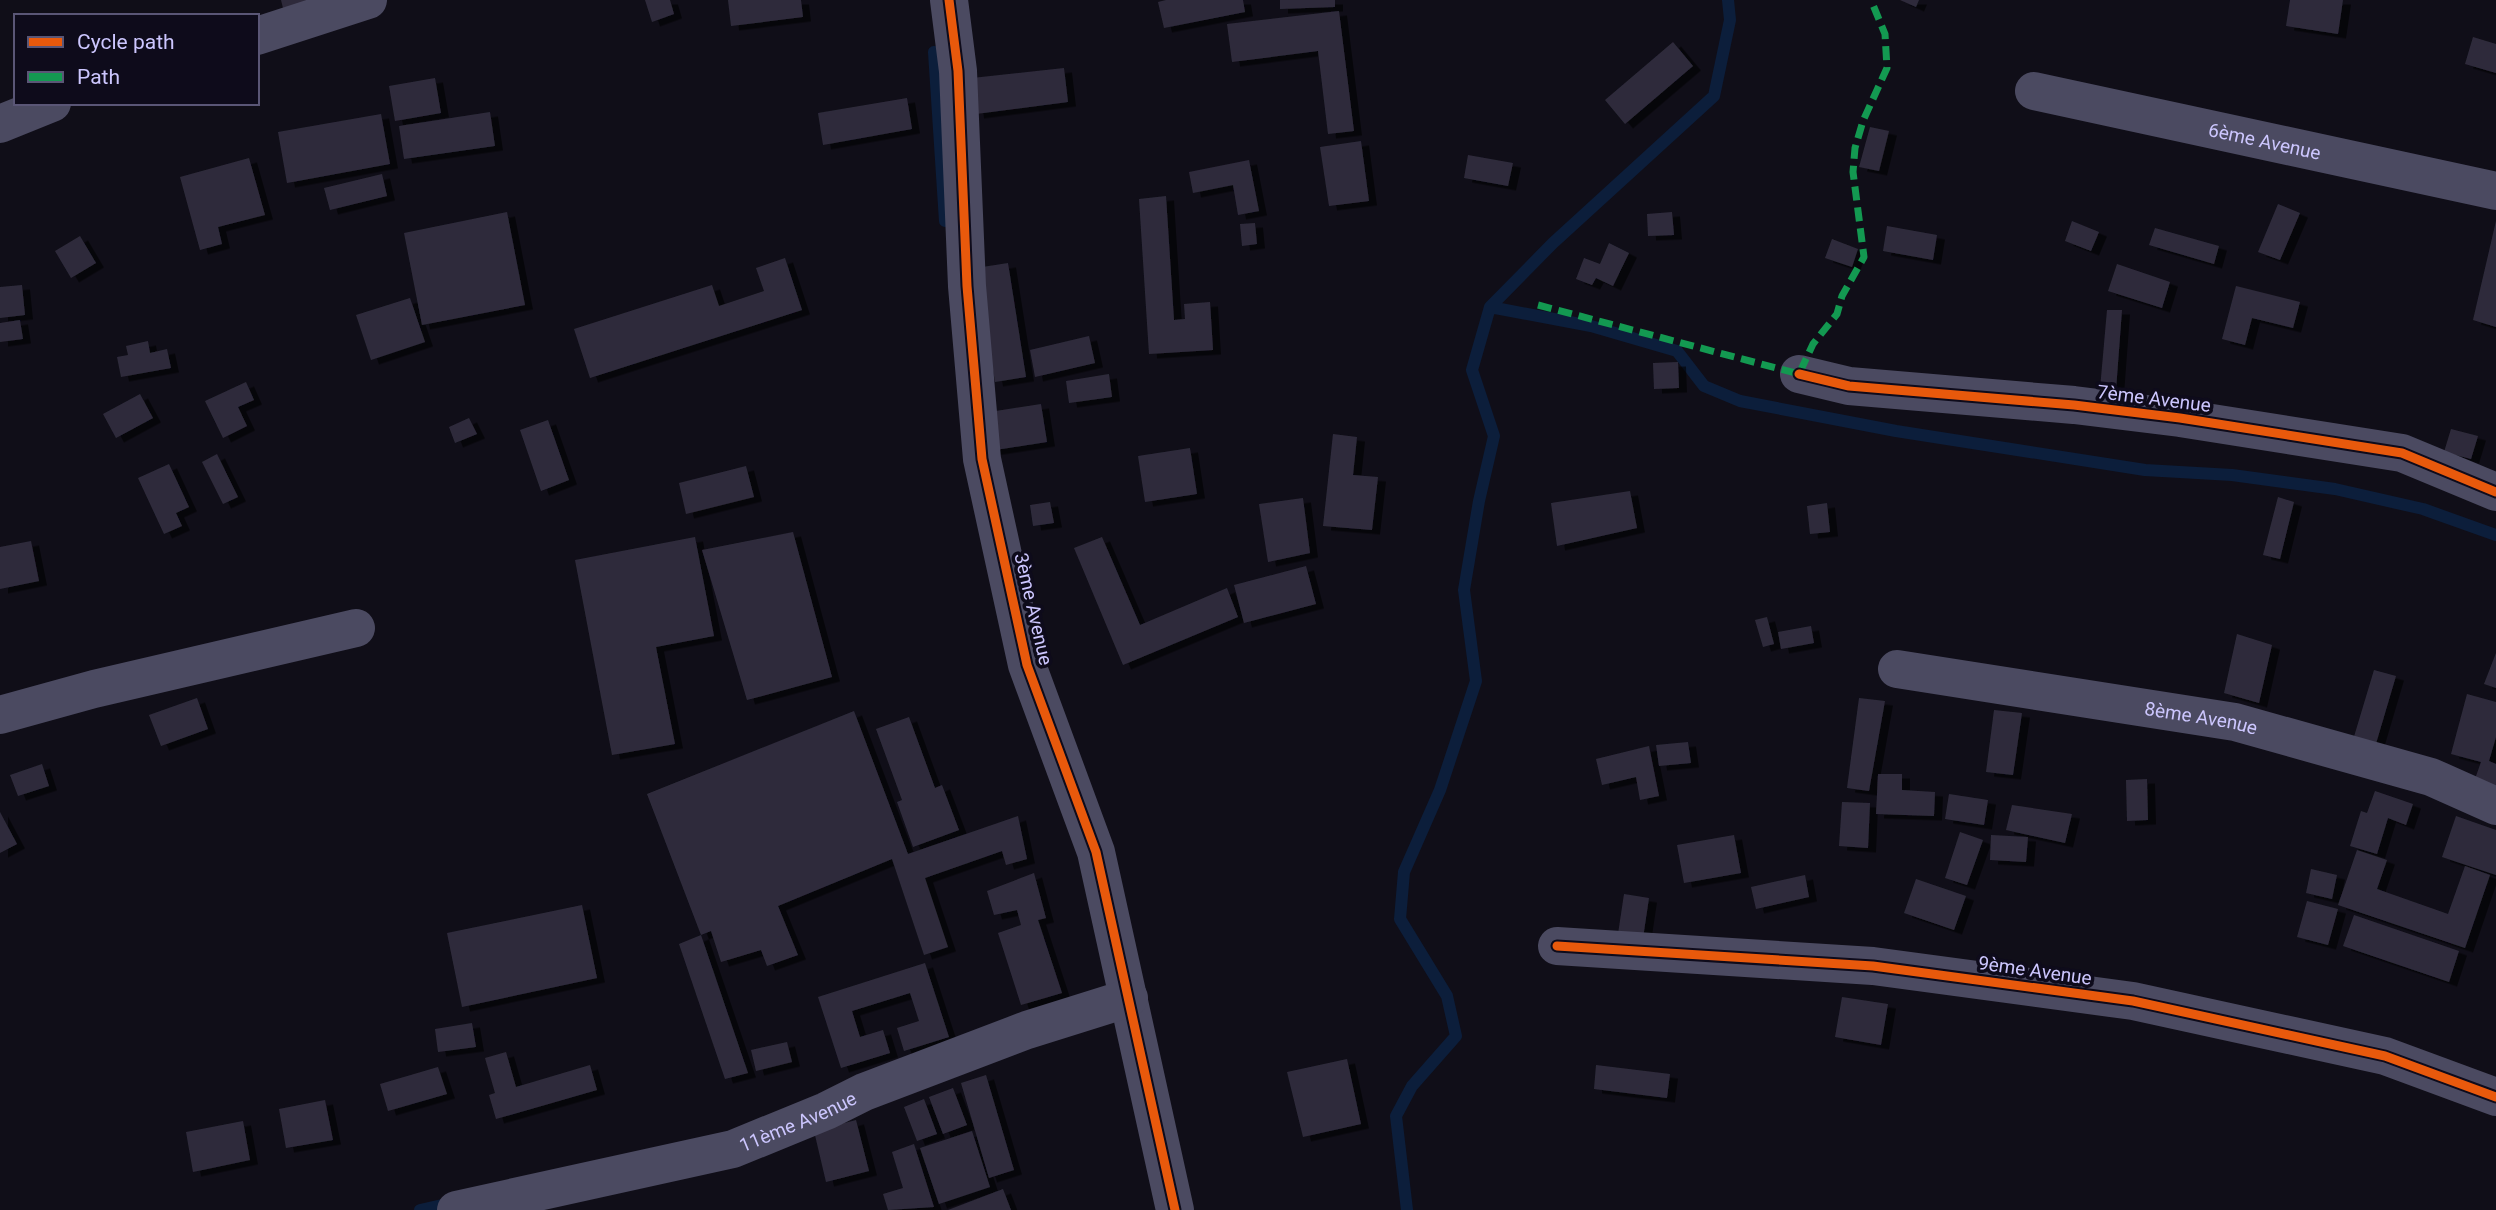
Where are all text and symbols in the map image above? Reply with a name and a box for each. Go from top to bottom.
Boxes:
legend [14,14,259,105]
text: Cycle path [77,30,175,54]
text: Path [77,65,120,89]
street label: 6ème Avenue [2206,118,2323,165]
street label: 7ème Avenue [2096,380,2212,417]
street label: 3ème Avenue [1009,551,1058,667]
street label: 8ème Avenue [2143,697,2260,740]
street label: 9ème Avenue [1977,951,2093,990]
street label: 11ème Avenue [736,1087,860,1157]

